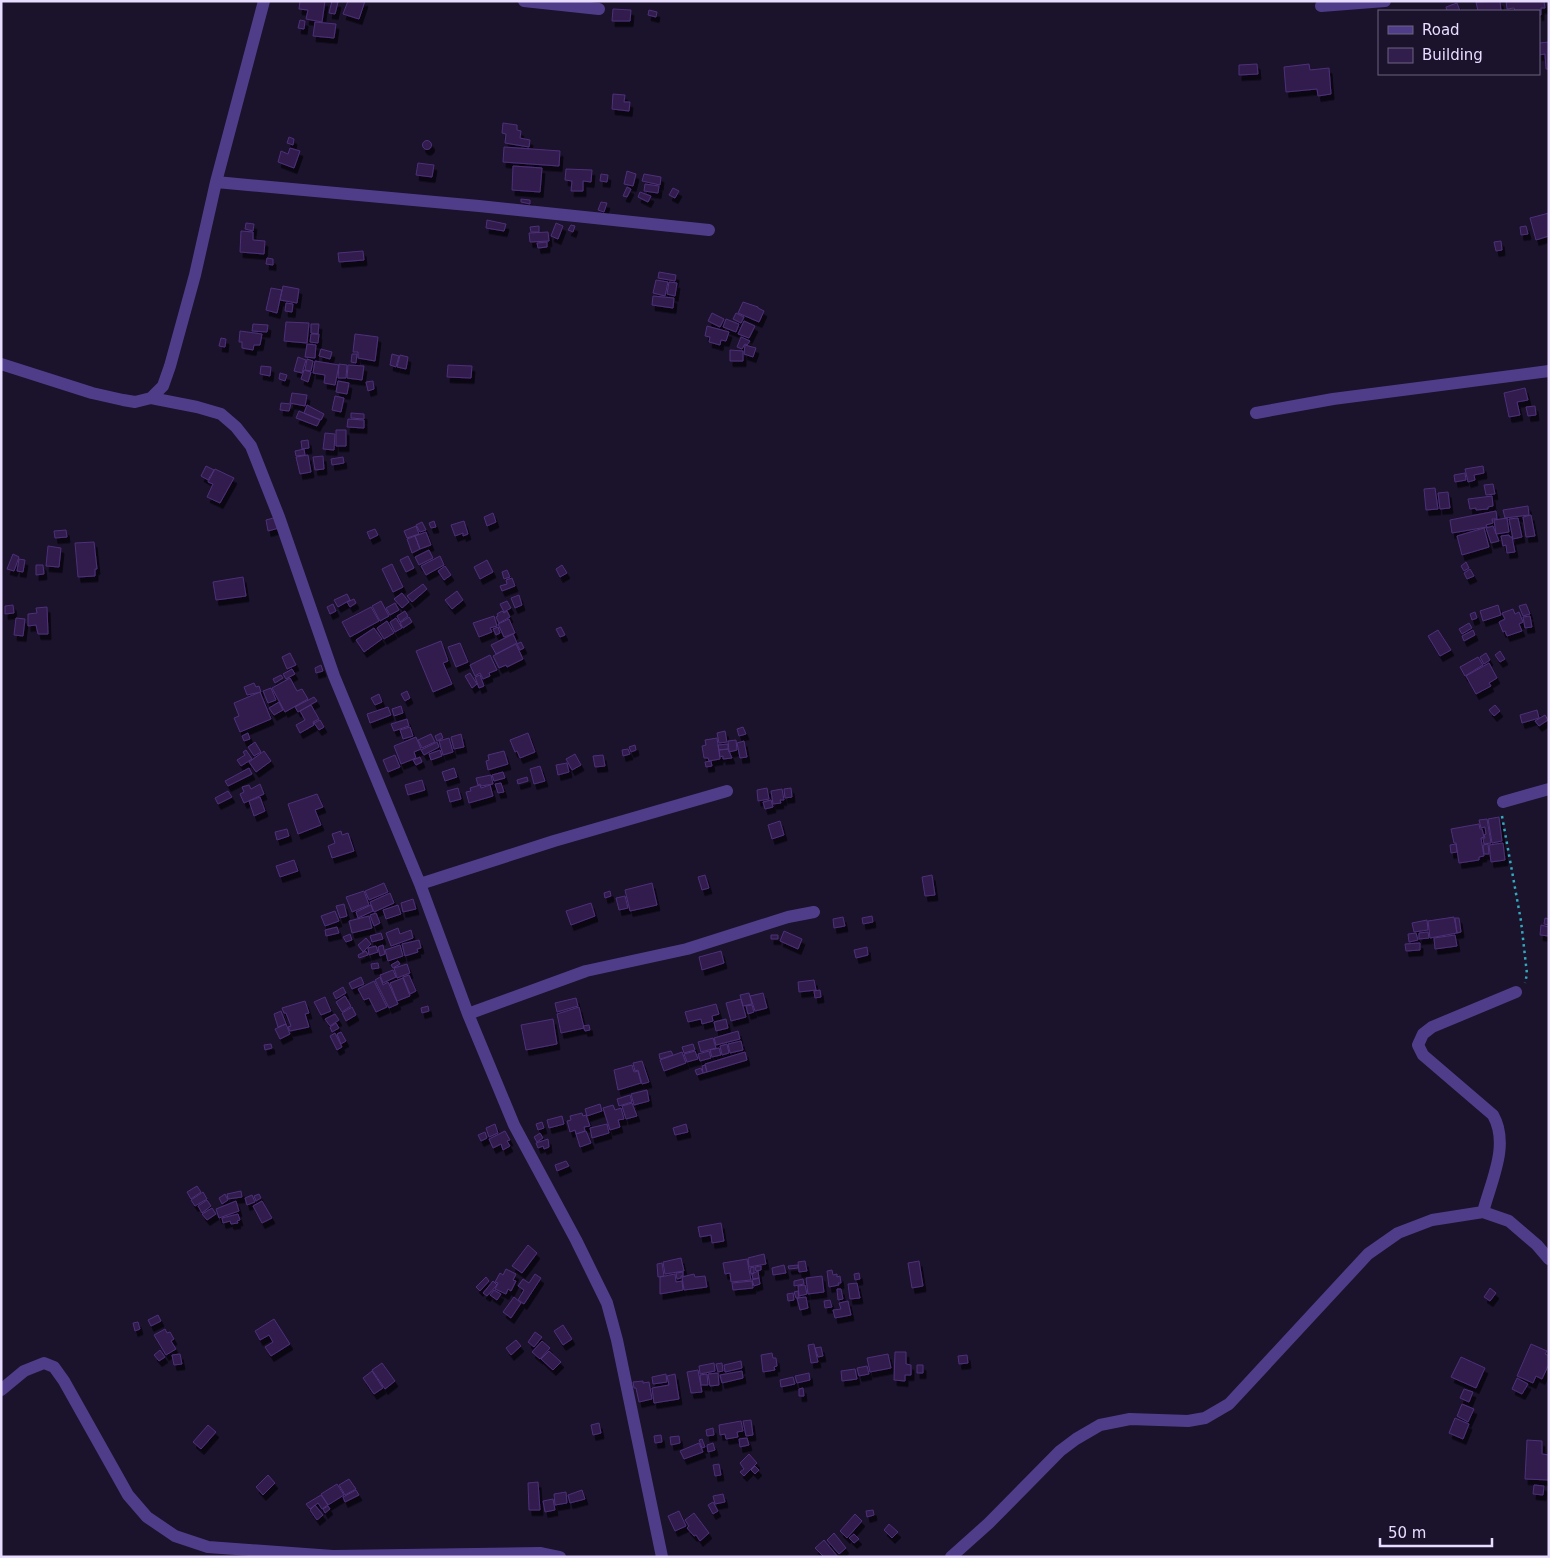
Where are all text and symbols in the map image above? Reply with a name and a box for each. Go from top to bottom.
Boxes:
legend [1378,10,1540,75]
text: Road [1422,21,1460,39]
text: Building [1422,46,1483,64]
scale bar [1380,1516,1492,1548]
text: 50 m [1388,1524,1426,1542]

